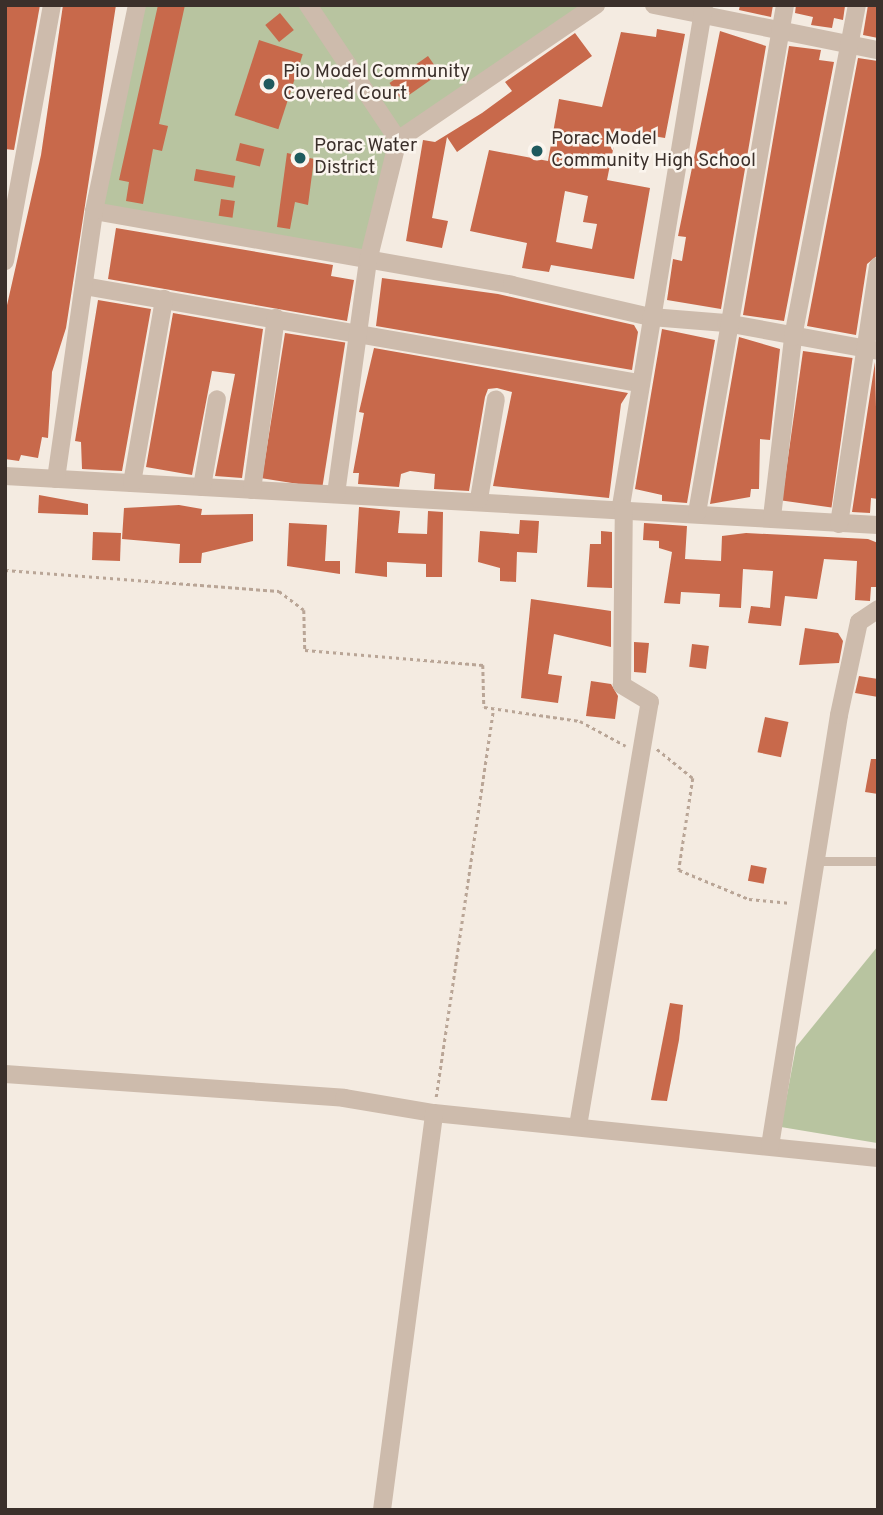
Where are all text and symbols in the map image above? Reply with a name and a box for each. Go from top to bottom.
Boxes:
place label: Pio Model Community Covered Court [283,62,470,106]
marker: Pio Model Community Covered Court [261,76,277,92]
place label: Porac Model Community High School [551,129,756,173]
place label: Porac Water District [314,136,418,180]
marker: Porac Model Community High School [529,143,545,159]
marker: Porac Water District [292,150,308,166]

